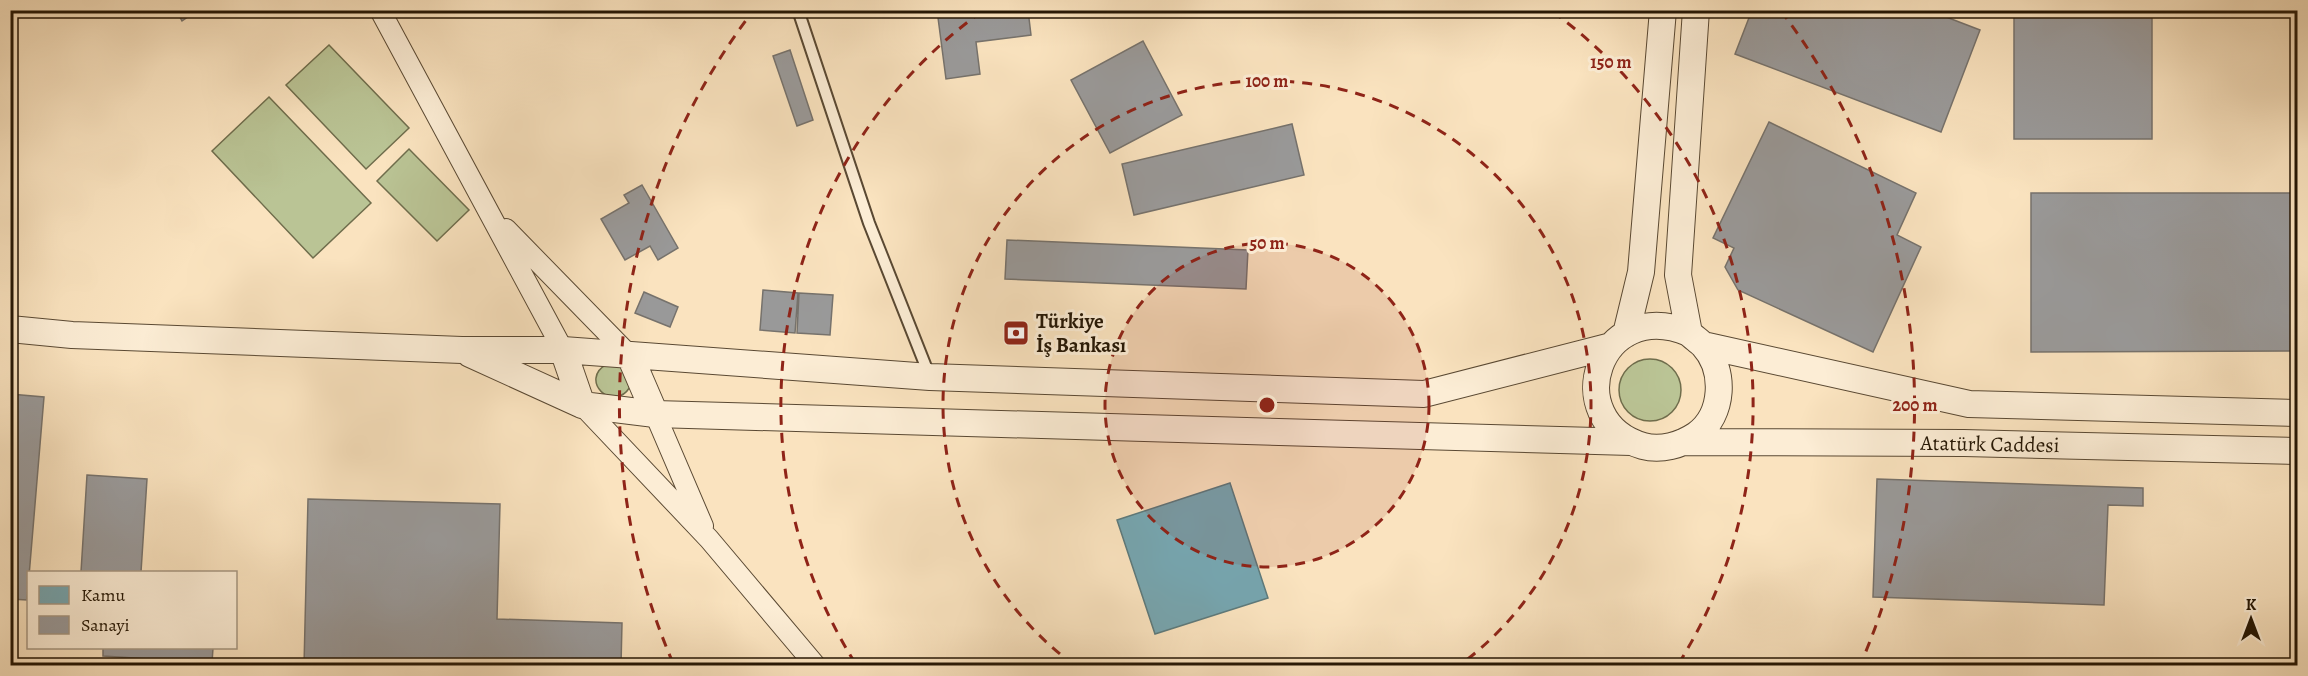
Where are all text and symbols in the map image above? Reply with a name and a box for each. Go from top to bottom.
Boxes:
text: 150 m [1590,50,1632,74]
text: 100 m [1246,69,1288,93]
text: 50 m [1250,231,1284,255]
place label: Türkiye İş Bankası [1036,307,1126,359]
bank icon: Türkiye İş Bankası [1001,318,1031,348]
text: 200 m [1892,393,1938,417]
centre of rings [1257,395,1277,415]
street label: Atatürk Caddesi [1919,429,2060,459]
legend [27,571,237,649]
text: Kamu [81,583,125,607]
north arrow [2221,589,2281,649]
text: K [2246,594,2257,616]
text: Sanayi [81,613,130,637]

